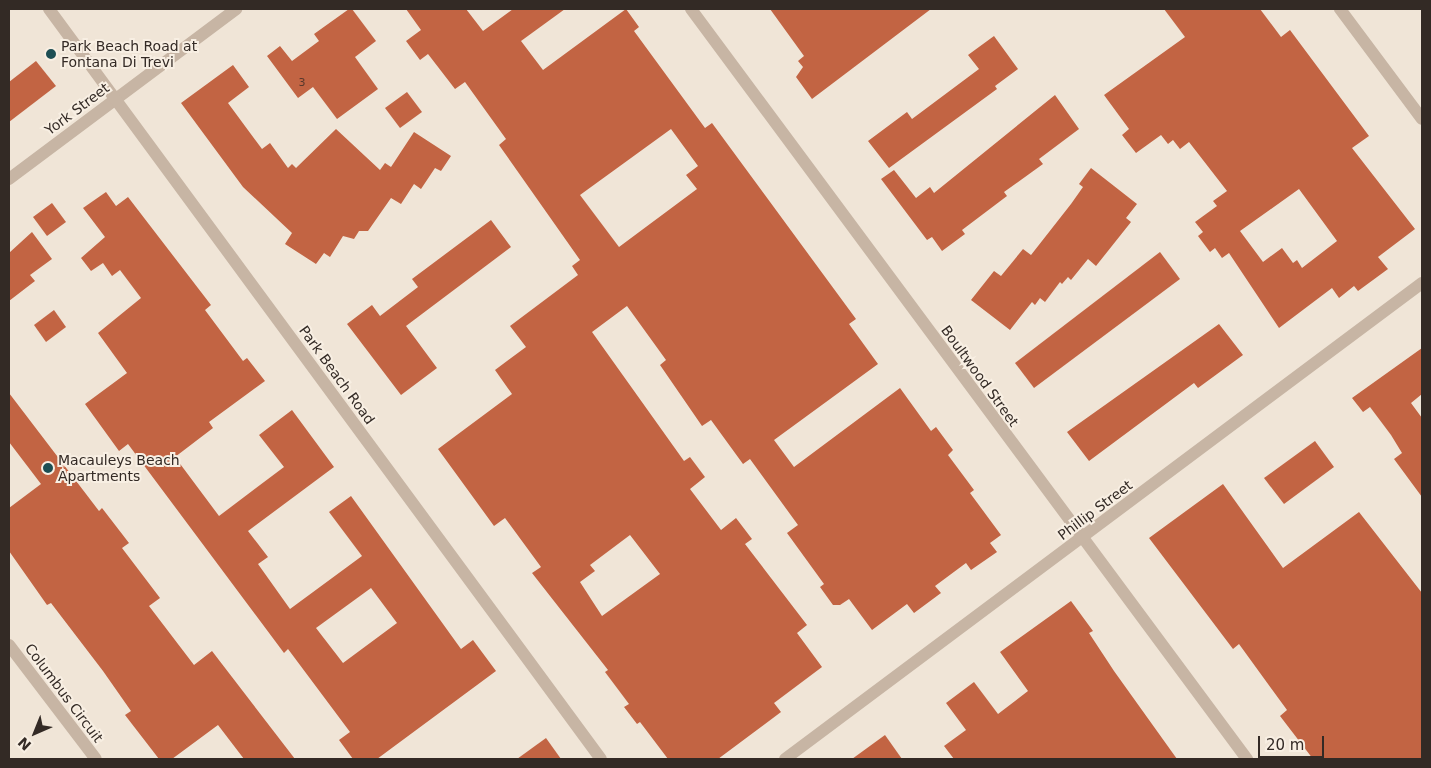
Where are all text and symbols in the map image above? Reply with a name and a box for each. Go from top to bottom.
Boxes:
place label: Park Beach Road at Fontana Di Trevi [61,38,197,70]
marker: Park Beach Road at Fontana Di Trevi [45,48,57,60]
house number: 3 [299,76,305,90]
street label: York Street [42,79,112,139]
street label: Park Beach Road [296,322,378,428]
street label: Boultwood Street [938,322,1022,430]
place label: Macauleys Beach Apartments [58,452,180,484]
marker: Macauleys Beach Apartments [42,462,54,474]
street label: Phillip Street [1055,477,1135,543]
street label: Columbus Circuit [21,640,107,746]
north arrow [10,708,60,758]
scale bar [1261,726,1327,758]
text: N [15,734,34,754]
text: 20 m [1266,736,1304,754]

